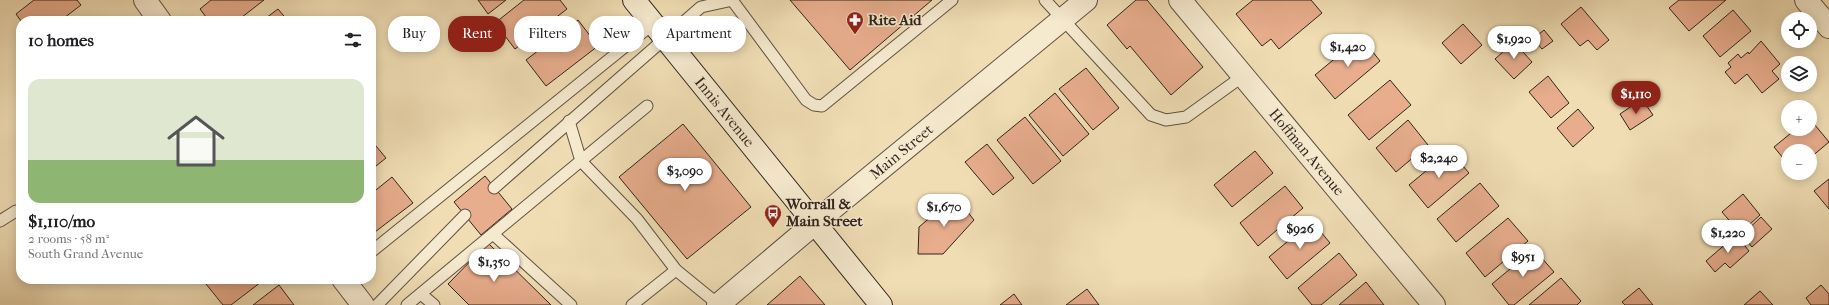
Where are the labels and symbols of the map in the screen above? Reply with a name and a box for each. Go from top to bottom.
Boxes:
pharmacy icon: Rite Aid [845,10,865,35]
place label: Rite Aid [868,11,922,29]
pin: $1,920 [1481,26,1547,60]
pin: $1,420 [1315,34,1381,68]
street label: Innis Avenue [691,73,759,151]
pin: $1,110 [1603,81,1669,115]
street label: Hoffman Avenue [1265,105,1349,200]
street label: Main Street [866,120,937,183]
pin: $2,240 [1406,145,1472,179]
pin: $3,090 [652,158,718,192]
pin: $1,670 [911,194,977,228]
place label: Worrall & Main Street [785,195,863,230]
bus stop icon: Worrall & Main Street [763,203,783,228]
pin: $926 [1276,216,1324,250]
pin: $1,220 [1695,220,1761,254]
pin: $951 [1499,244,1547,278]
pin: $1,350 [461,249,527,283]

